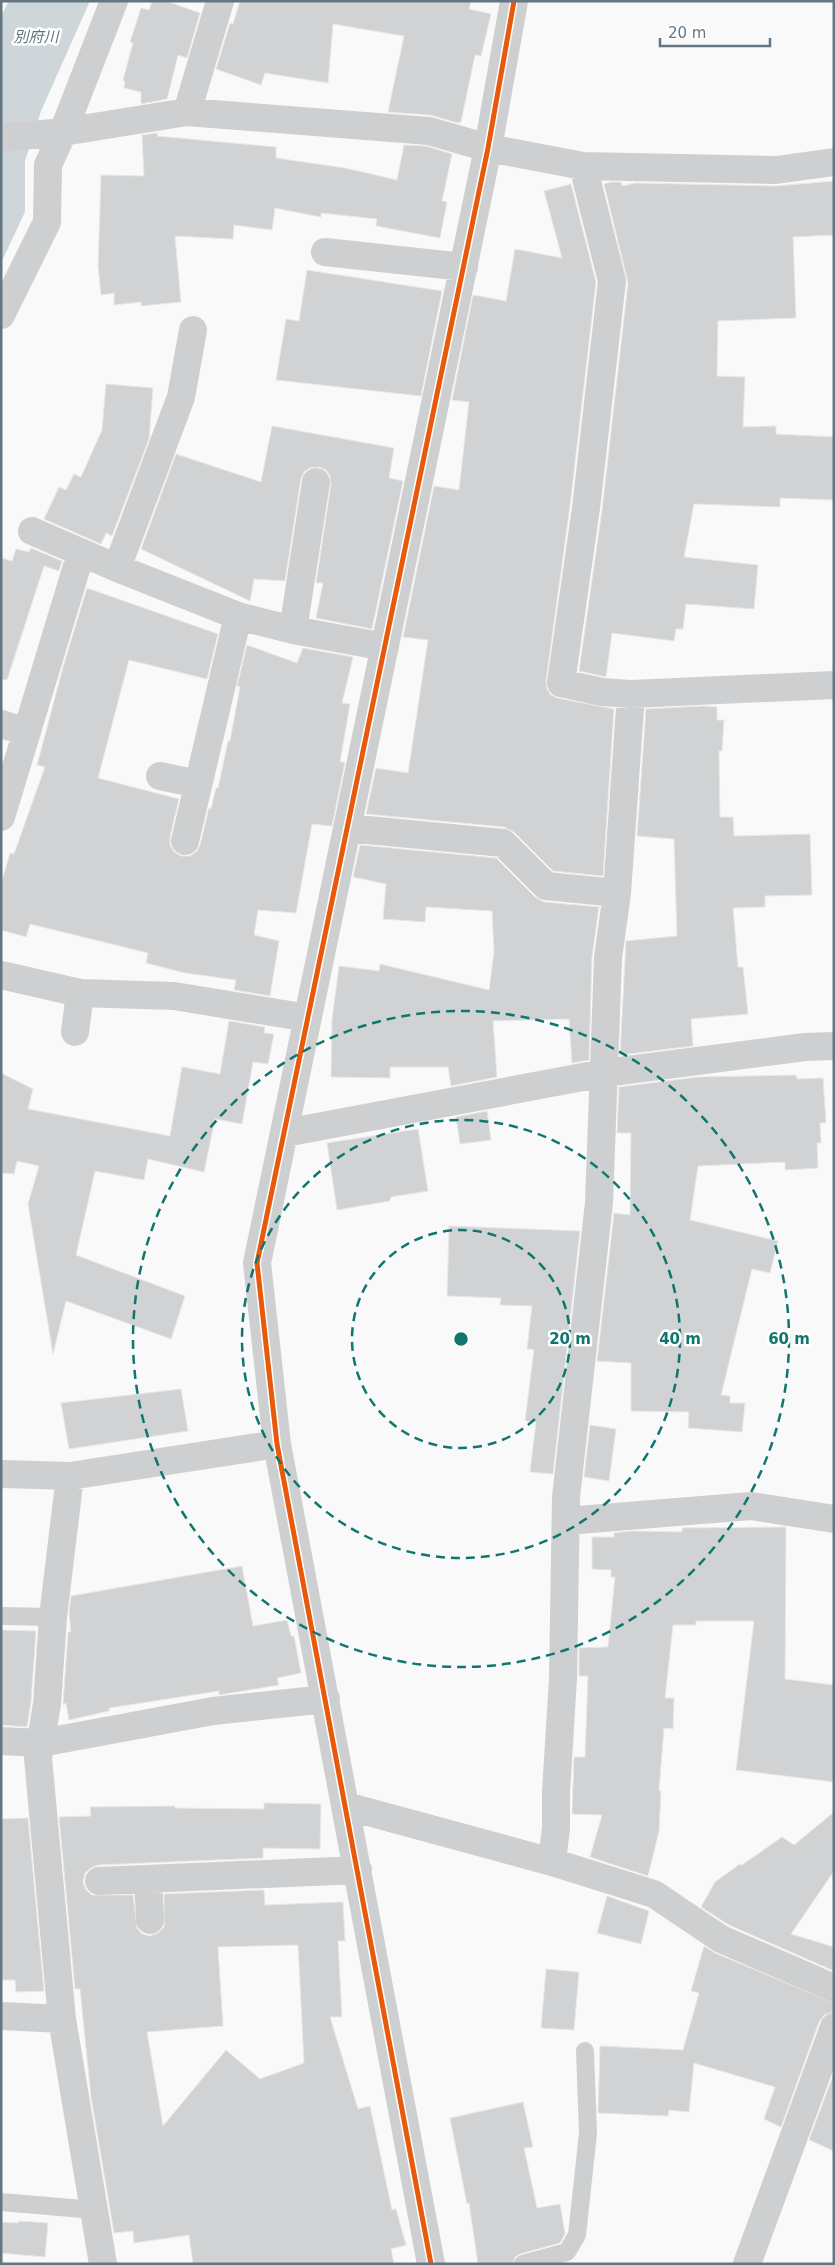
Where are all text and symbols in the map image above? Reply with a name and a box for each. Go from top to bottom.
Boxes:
scale bar [660,15,770,47]
text: 20 m [668,24,706,42]
water label: 別府川 [13,28,60,46]
centre of rings [452,1330,470,1348]
text: 20 m [549,1330,591,1348]
text: 40 m [659,1330,701,1348]
text: 60 m [768,1330,810,1348]

